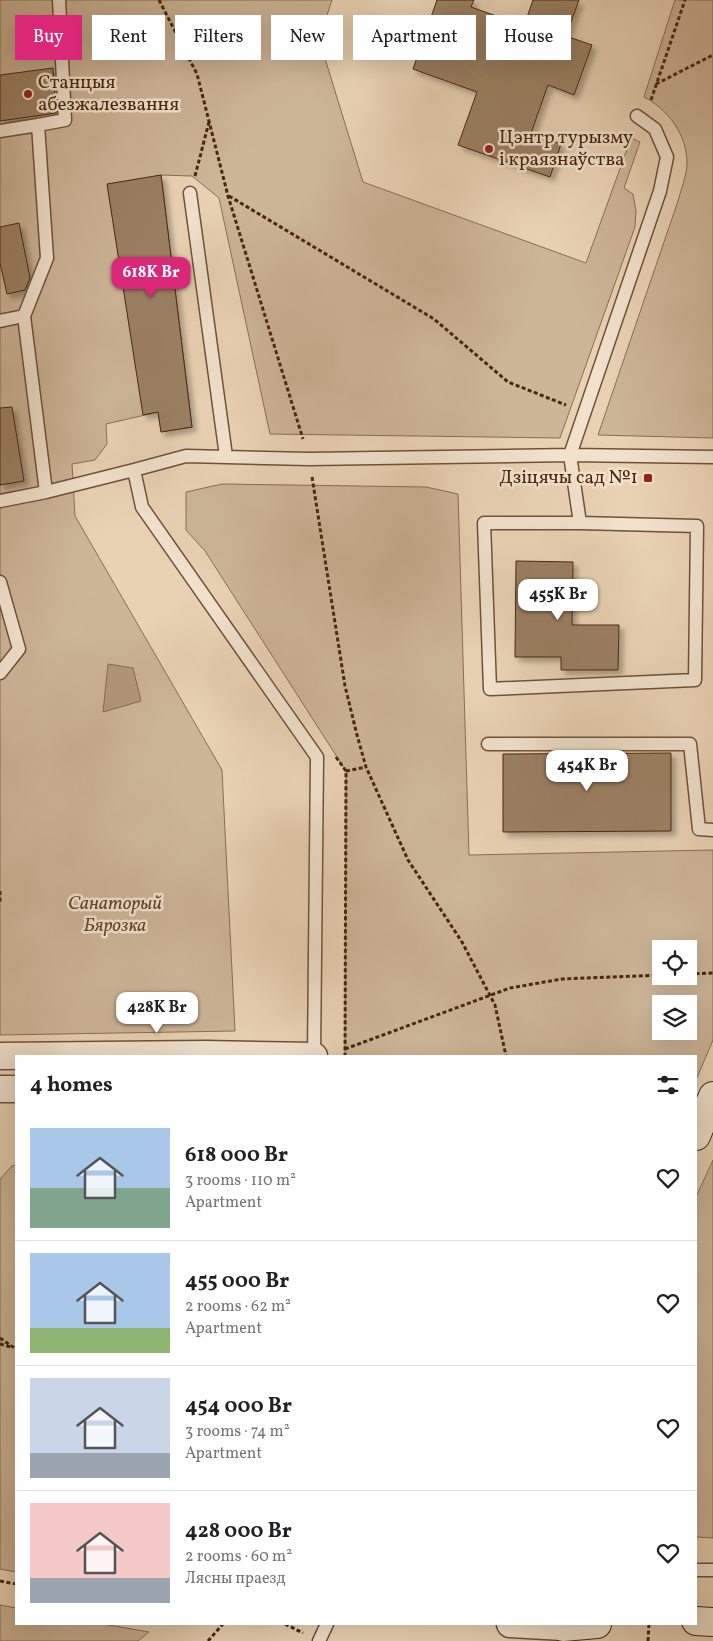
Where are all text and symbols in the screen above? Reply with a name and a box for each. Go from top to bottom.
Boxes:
chip: Buy [15,15,82,60]
chip: Rent [92,15,165,60]
chip: Filters [175,15,261,60]
chip: New [271,15,343,60]
chip: Apartment [353,15,476,60]
chip: House [486,15,571,60]
place label: Станцыя абезжалезвання [38,70,179,118]
marker: Станцыя абезжалезвання [22,88,34,100]
place label: Цэнтр турызму і краязнаўства [499,125,633,173]
marker: Цэнтр турызму і краязнаўства [483,143,495,155]
pin: 618K Br [105,256,197,299]
text: 618K Br [122,262,180,284]
place label: Дзіцячы сад №1 [499,465,638,491]
marker: Дзіцячы сад №1 [642,472,654,484]
pin: 455K Br [512,578,604,621]
text: 455K Br [529,584,587,606]
pin: 454K Br [541,750,633,792]
text: 454K Br [557,755,617,777]
park label: Санаторый Бярозка [68,891,162,939]
map controls [652,940,697,1040]
button: locate [652,940,697,985]
pin: 428K Br [111,992,203,1034]
button: layers [652,995,697,1040]
text: 428K Br [127,997,187,1019]
text: 4 homes [30,1071,113,1100]
icon: filters [654,1071,682,1099]
text: 618 000 Br [185,1141,288,1170]
icon: home [70,1148,130,1208]
icon: heart [654,1164,682,1192]
text: 3 rooms · 110 m² [185,1170,296,1192]
text: Apartment [185,1192,262,1214]
text: 455 000 Br [185,1267,289,1296]
icon: home [70,1273,130,1333]
icon: heart [654,1289,682,1317]
text: 2 rooms · 62 m² [185,1296,291,1318]
text: Apartment [185,1318,262,1340]
text: 454 000 Br [185,1392,292,1421]
icon: home [70,1398,130,1458]
icon: heart [654,1414,682,1442]
text: 3 rooms · 74 m² [185,1421,290,1443]
text: Apartment [185,1443,262,1465]
text: 428 000 Br [185,1517,292,1546]
icon: home [70,1523,130,1583]
icon: heart [654,1539,682,1567]
text: 2 rooms · 60 m² [185,1546,292,1568]
text: Лясны праезд [185,1568,286,1590]

